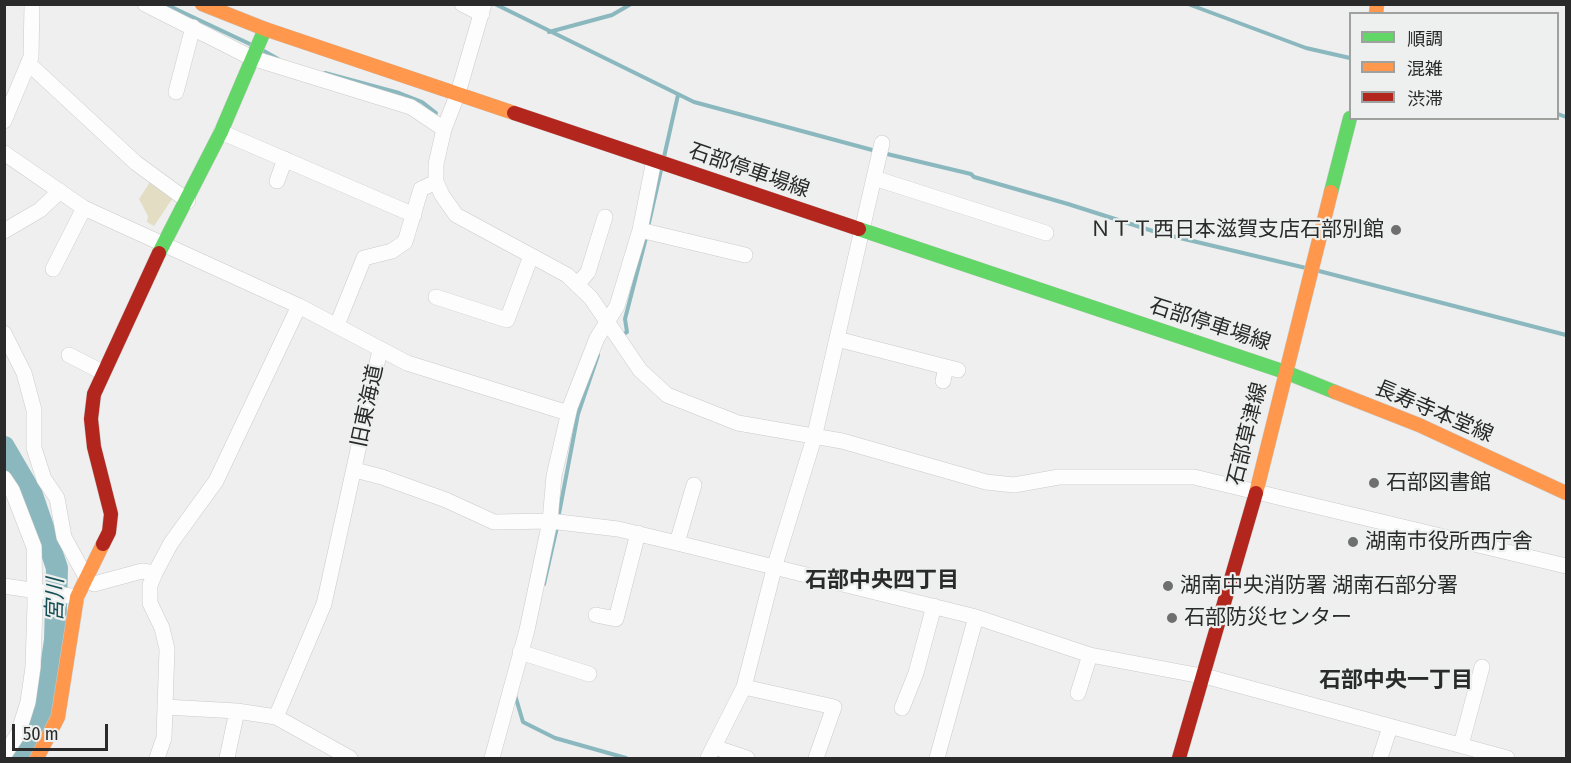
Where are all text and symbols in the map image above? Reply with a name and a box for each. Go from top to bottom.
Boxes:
legend [1349,12,1559,120]
text: 順調 [1407,28,1443,50]
text: 混雑 [1407,58,1443,80]
text: 渋滞 [1407,88,1443,110]
street label: 石部停車場線 [685,139,813,203]
place label: ＮＴＴ西日本滋賀支店石部別館 [1090,217,1384,243]
marker: ＮＴＴ西日本滋賀支店石部別館 [1389,223,1403,237]
street label: 石部停車場線 [1146,294,1274,356]
street label: 旧東海道 [347,362,389,450]
street label: 長寿寺本堂線 [1371,376,1497,448]
street label: 石部草津線 [1223,380,1273,488]
place label: 石部図書館 [1386,470,1491,496]
marker: 石部図書館 [1367,476,1381,490]
place label: 湖南市役所西庁舎 [1365,529,1533,555]
marker: 湖南市役所西庁舎 [1346,535,1360,549]
district label: 石部中央四丁目 [805,568,959,594]
place label: 湖南中央消防署 湖南石部分署 [1180,573,1458,599]
water label: 宮川 [42,578,70,622]
marker: 湖南中央消防署 湖南石部分署 [1161,579,1175,593]
place label: 石部防災センター [1184,605,1352,631]
marker: 石部防災センター [1165,611,1179,625]
district label: 石部中央一丁目 [1319,668,1473,694]
scale bar [15,712,111,750]
text: 50 m [23,723,59,745]

